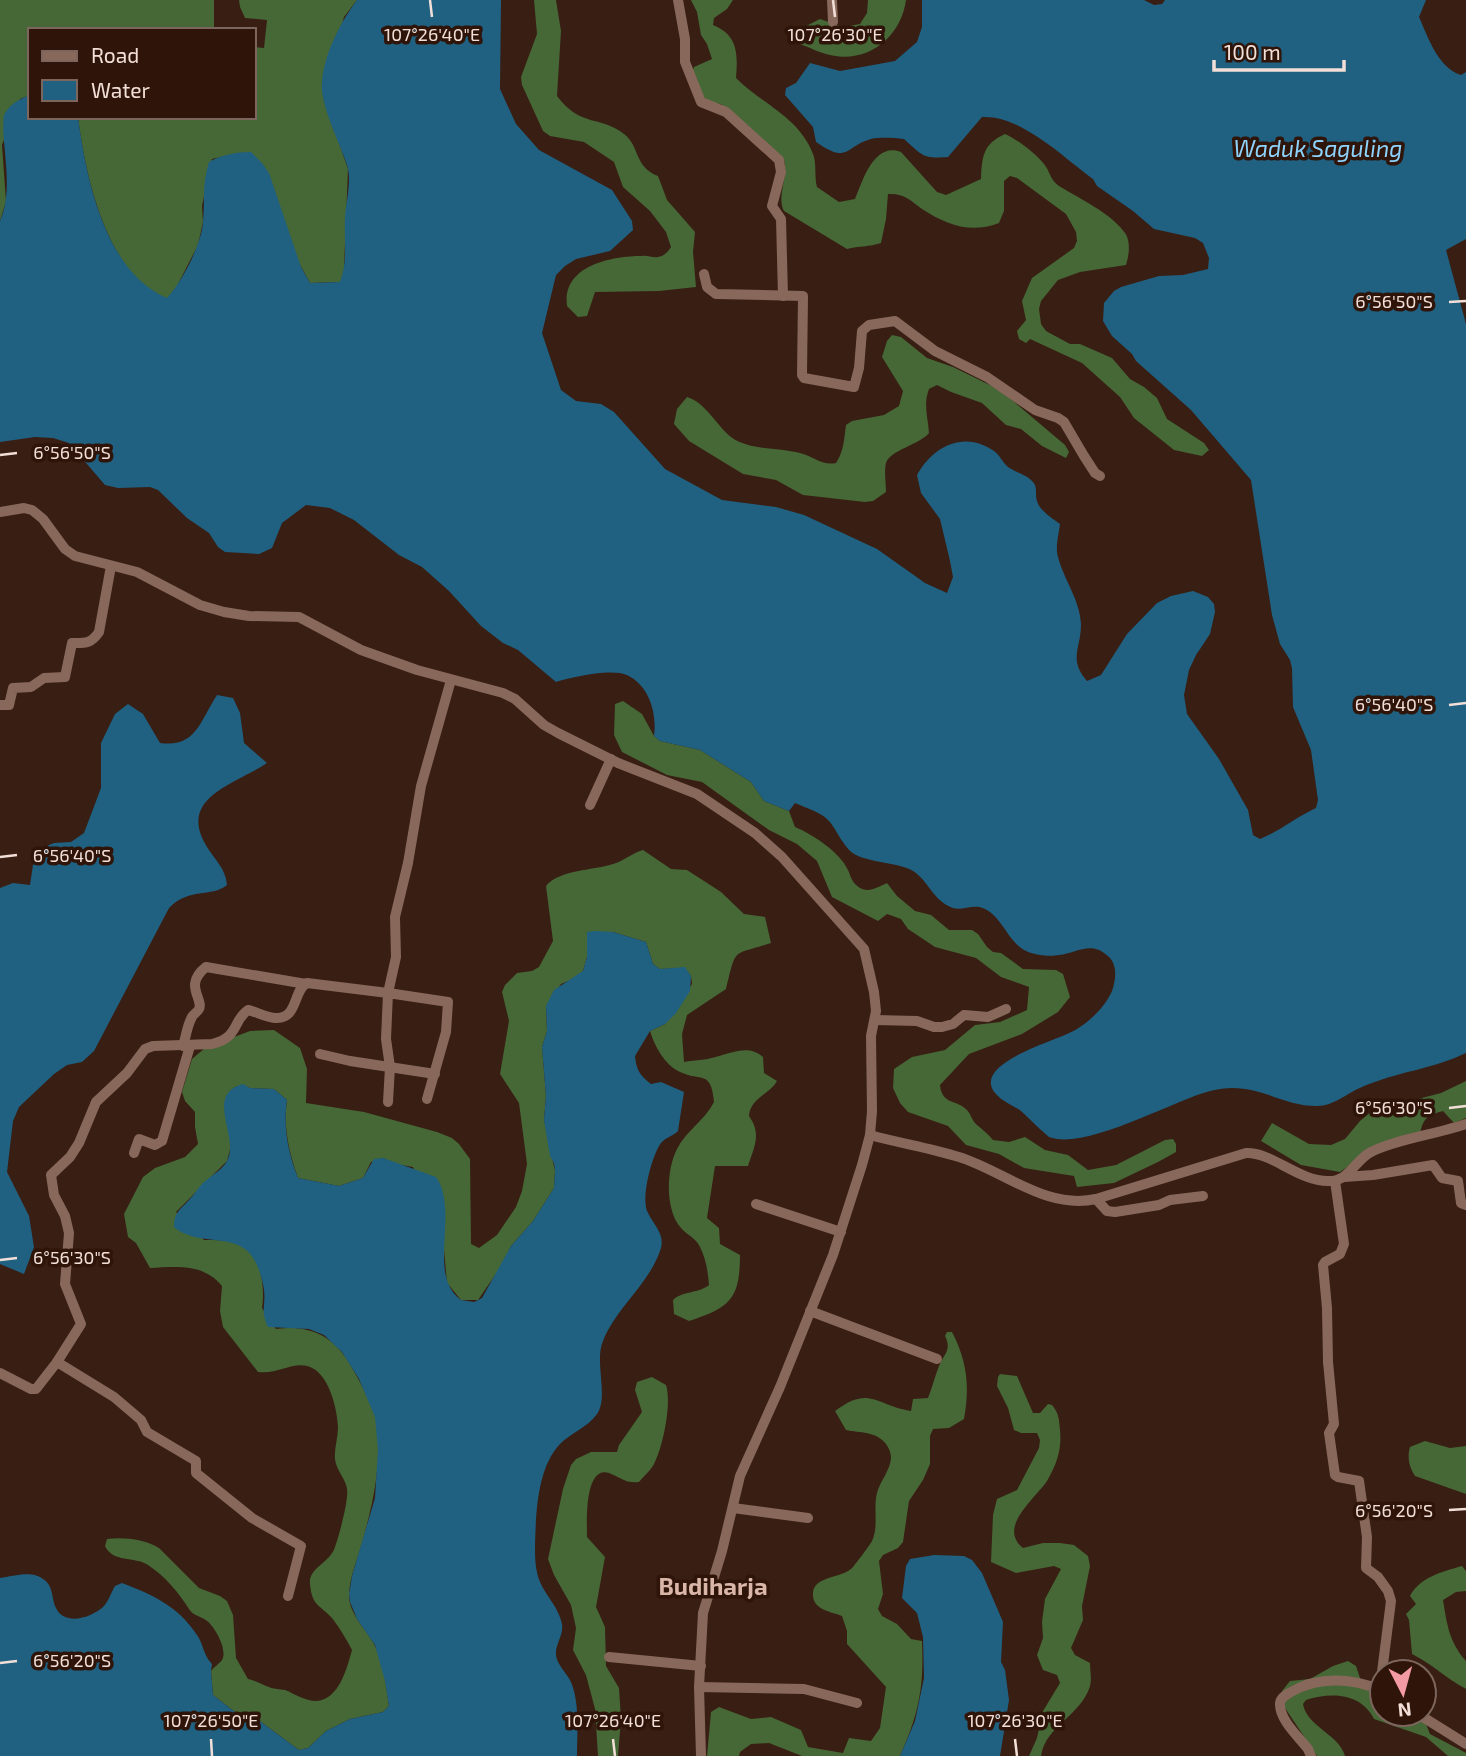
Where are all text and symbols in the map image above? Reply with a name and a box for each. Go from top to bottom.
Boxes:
text: 107°26'40"E [384,23,480,45]
text: 107°26'30"E [787,23,883,45]
legend [28,28,256,119]
scale bar [1214,28,1344,72]
text: 100 m [1224,39,1281,64]
text: Road [91,42,139,67]
text: Water [91,77,150,102]
water label: Waduk Saguling [1233,134,1403,162]
text: 6°56'50"S [1355,290,1433,312]
text: 6°56'50"S [33,441,111,463]
text: 6°56'40"S [1355,693,1433,715]
text: 6°56'40"S [33,844,111,866]
text: 6°56'30"S [1355,1096,1433,1118]
text: 6°56'30"S [33,1246,111,1268]
text: 6°56'20"S [1355,1499,1433,1521]
district label: Budiharja [658,1571,768,1600]
text: 6°56'20"S [33,1649,111,1671]
north arrow [1368,1658,1438,1728]
text: N [1397,1698,1413,1723]
text: 107°26'50"E [164,1709,258,1731]
text: 107°26'40"E [565,1709,661,1731]
text: 107°26'30"E [967,1709,1063,1731]

